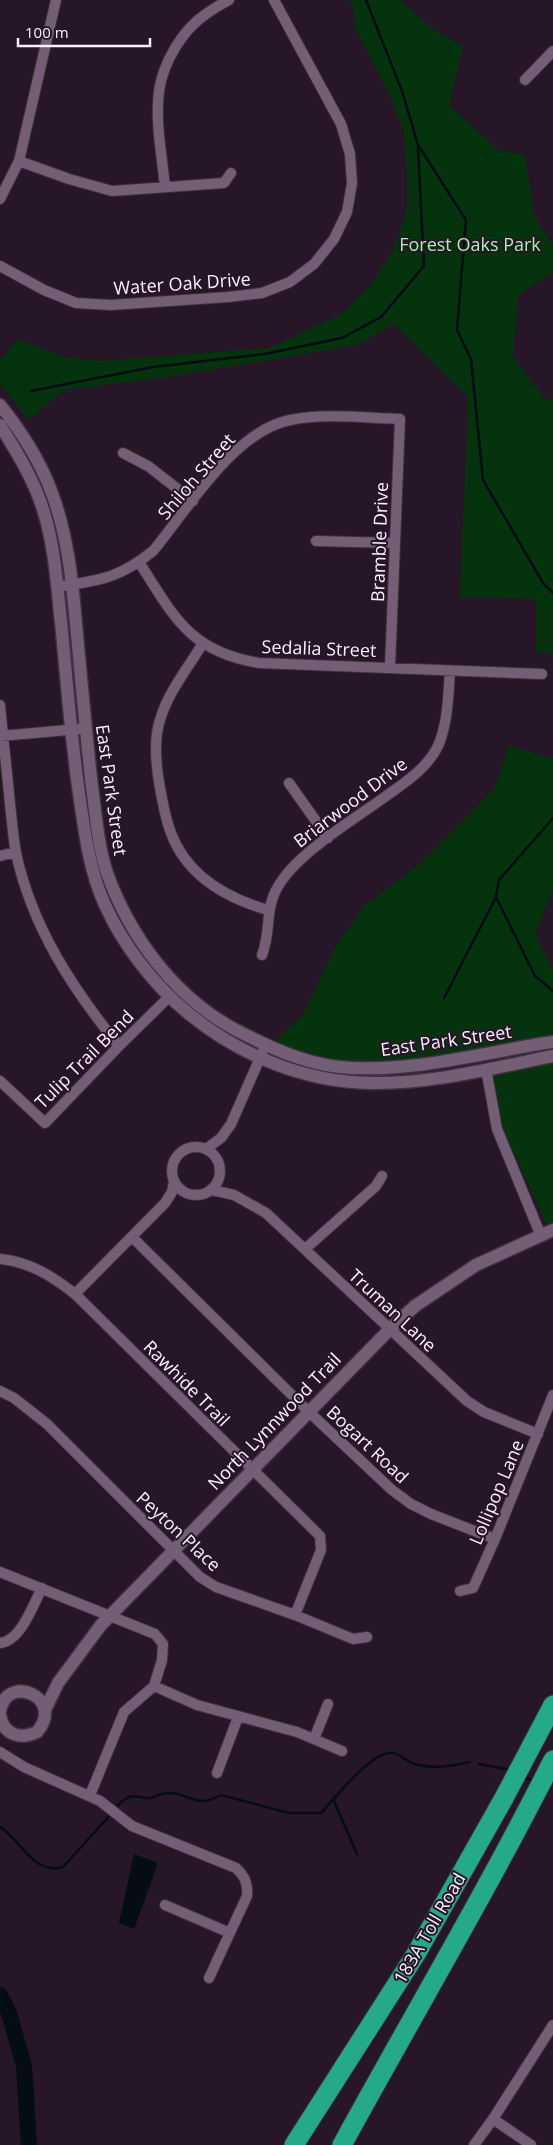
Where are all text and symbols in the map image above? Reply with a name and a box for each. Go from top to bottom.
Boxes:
scale bar [18,15,150,47]
text: 100 m [25,22,69,42]
park label: Forest Oaks Park [399,232,541,256]
street label: Water Oak Drive [113,266,251,300]
street label: Shiloh Street [152,428,240,524]
street label: Bramble Drive [365,482,393,602]
street label: Sedalia Street [261,634,377,662]
street label: East Park Street [91,723,133,857]
street label: Briarwood Drive [288,751,412,853]
street label: Tulip Trail Bend [29,1004,139,1114]
street label: East Park Street [379,1019,513,1061]
street label: Truman Lane [344,1263,442,1357]
street label: Rawhide Trail [139,1335,235,1431]
street label: North Lynnwood Trail [202,1347,346,1495]
street label: Bogart Road [322,1400,414,1488]
street label: Lollipop Lane [463,1436,529,1548]
street label: Peyton Place [132,1486,226,1576]
street label: 183A Toll Road [388,1868,470,1988]

